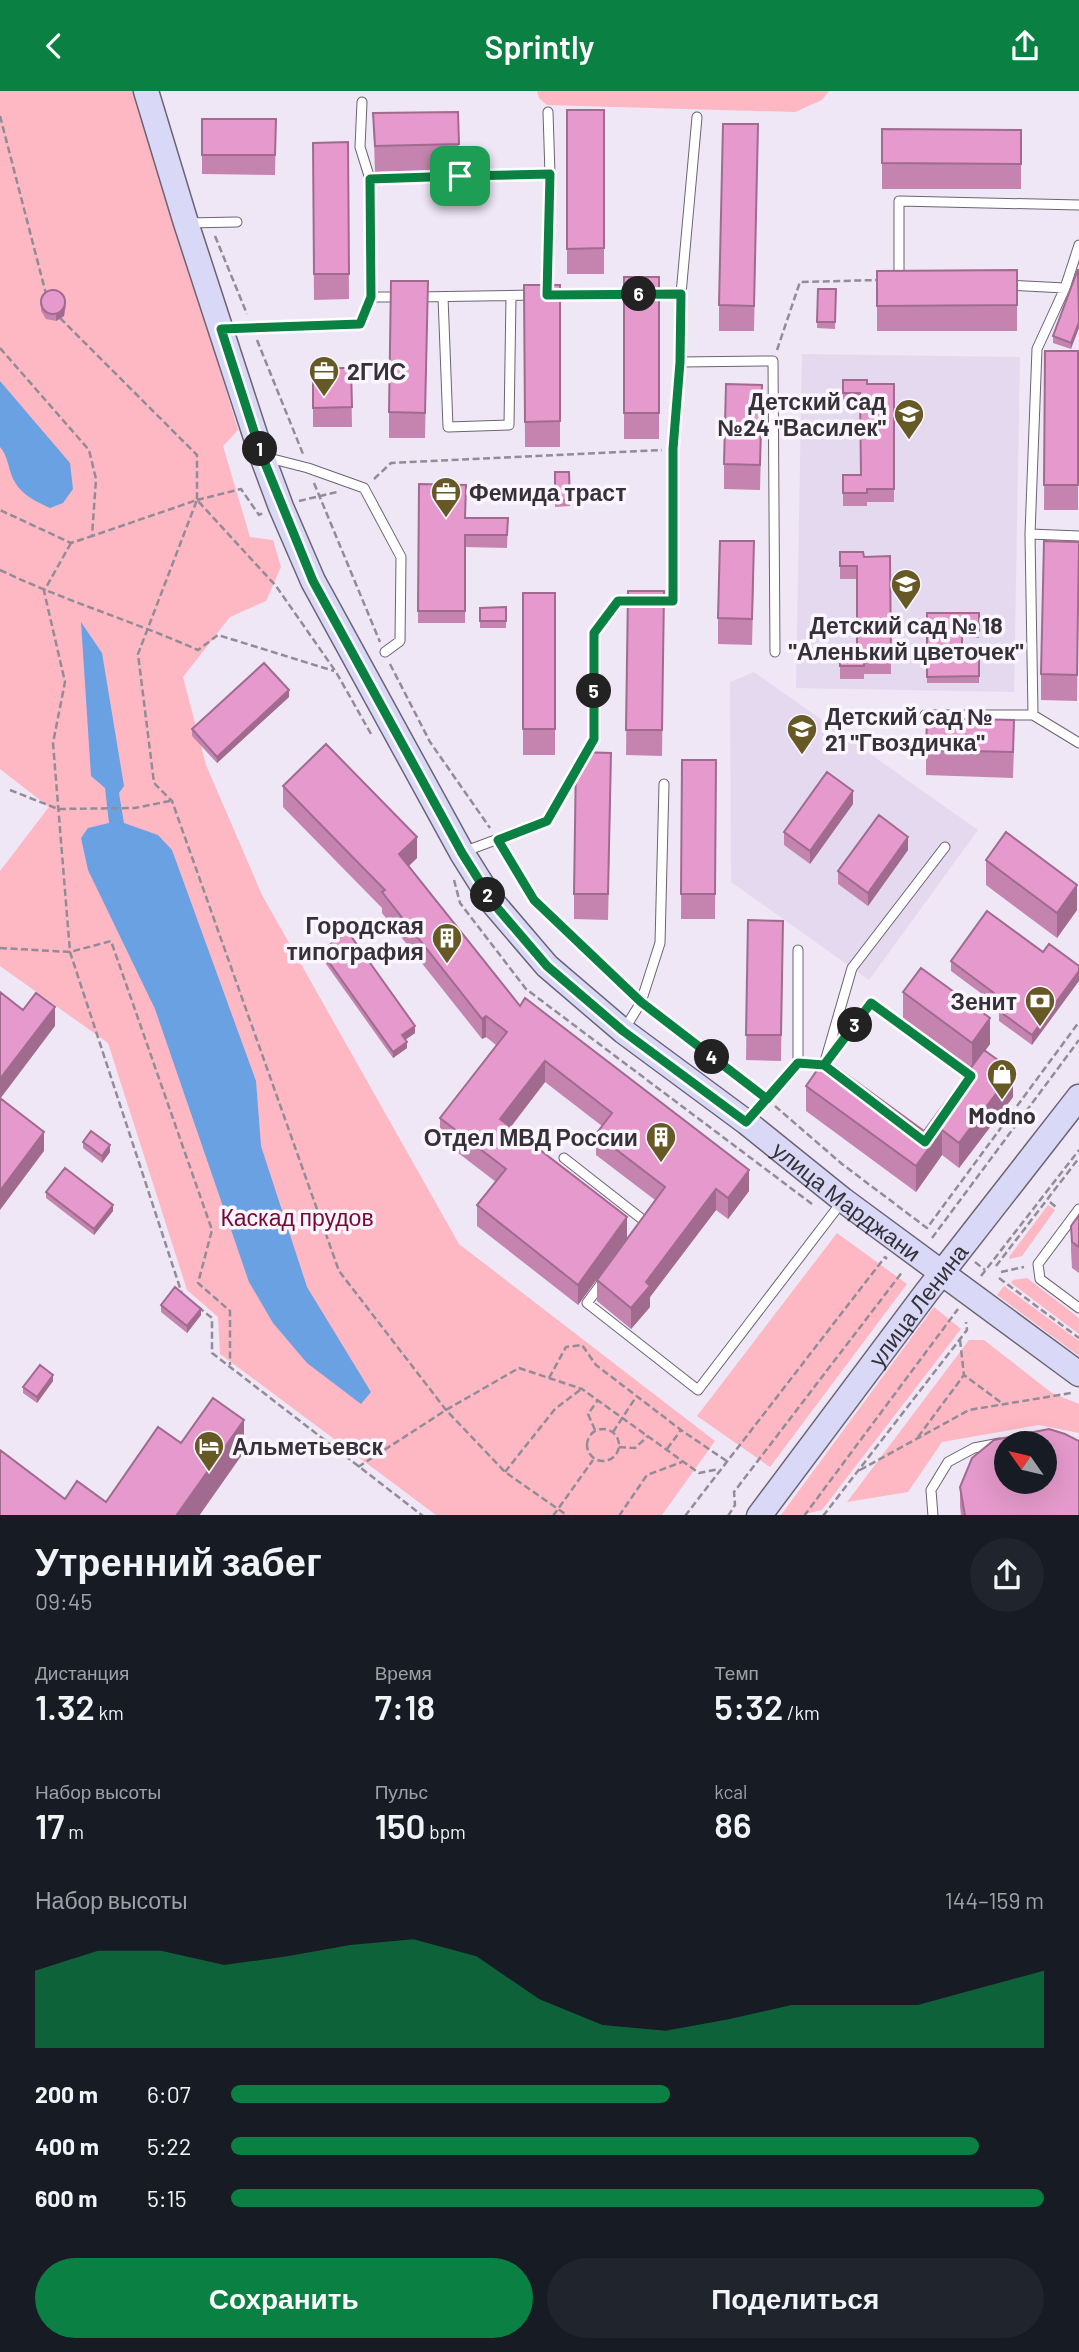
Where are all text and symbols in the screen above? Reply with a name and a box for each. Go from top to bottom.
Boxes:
icon: back [35,27,73,65]
text: Sprintly [485,27,594,65]
icon: share [1006,27,1044,65]
pin [430,146,490,206]
icon: arrive [441,157,479,195]
pin: 6 [622,277,656,311]
text: 6 [633,282,644,305]
office icon: 2ГИС [307,354,341,398]
place label: 2ГИС [347,357,406,385]
place label: Детский сад №24 "Василек" [718,387,886,441]
school or university icon: Детский сад №24 "Василек" [892,397,926,441]
pin: 1 [243,431,278,467]
text: 1 [256,437,263,460]
office icon: Фемида траст [429,475,463,519]
place label: Фемида траст [469,478,626,506]
school or university icon: Детский сад № 18 "Аленький цветочек" [889,567,923,611]
place label: Детский сад № 18 "Аленький цветочек" [788,611,1024,665]
pin: 5 [576,673,612,709]
text: 5 [588,679,599,702]
place label: Детский сад № 21 "Гвоздичка" [825,702,993,756]
school or university icon: Детский сад № 21 "Гвоздичка" [785,712,819,756]
pin: 2 [470,877,505,913]
text: 2 [482,883,493,906]
place label: Городская типография [287,911,424,965]
building icon: Городская типография [430,921,464,965]
bank icon: Зенит [1023,984,1057,1028]
place label: Зенит [951,987,1017,1015]
pin: 3 [838,1007,872,1042]
text: 3 [849,1013,860,1036]
pin: 4 [694,1039,730,1075]
text: 4 [706,1045,717,1068]
shop icon: Modno [985,1057,1019,1101]
place label: Modno [968,1101,1036,1129]
building icon: Отдел МВД России [644,1120,678,1164]
place label: Отдел МВД России [424,1123,638,1151]
street label: улица Марджани [767,1135,926,1267]
park label: Каскад прудов [220,1203,374,1231]
street label: улица Ленина [862,1238,973,1372]
hotel icon: Альметьевск [192,1429,226,1473]
north arrow [994,1431,1057,1495]
map controls [994,1431,1057,1494]
place label: Альметьевск [232,1432,383,1460]
text: Утренний забег [35,1538,322,1584]
button: share [970,1538,1044,1612]
text: 09:45 [35,1587,92,1615]
text: Дистанция [35,1661,129,1684]
text: Время [375,1661,432,1684]
text: Темп [714,1661,759,1684]
text: 1.32 [35,1685,95,1727]
text: 7:18 [375,1685,435,1727]
text: 5:32 [714,1685,783,1727]
text: km [95,1701,124,1724]
text: /km [783,1701,820,1724]
text: Набор высоты [35,1780,161,1803]
text: Пульс [375,1780,428,1803]
text: kcal [714,1780,747,1803]
text: 86 [714,1803,752,1845]
text: 17 [35,1804,64,1846]
text: 150 [375,1804,425,1846]
text: m [64,1820,84,1843]
text: bpm [425,1820,466,1843]
text: Набор высоты [35,1886,188,1914]
text: 144–159 m [945,1886,1044,1914]
text: 200 m [35,2080,98,2108]
text: 6:07 [147,2080,191,2108]
text: 400 m [35,2132,99,2160]
text: 5:22 [147,2132,191,2160]
text: 600 m [35,2184,97,2212]
text: 5:15 [147,2184,187,2212]
button: Сохранить [35,2258,533,2338]
button: Поделиться [547,2258,1044,2338]

